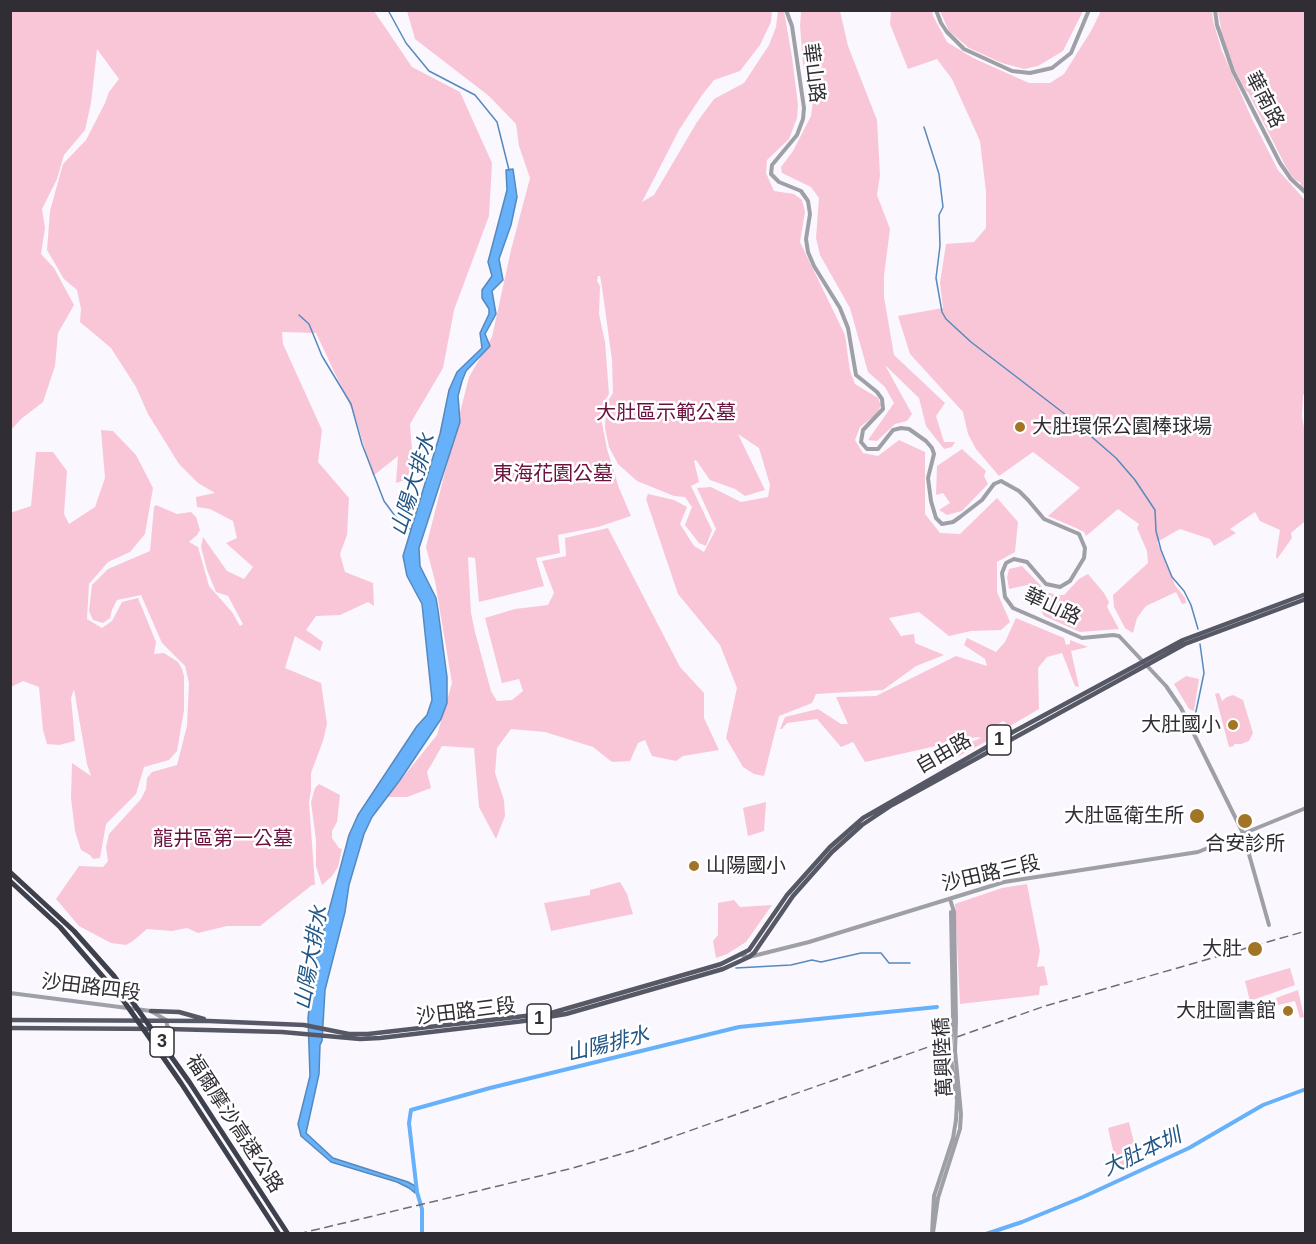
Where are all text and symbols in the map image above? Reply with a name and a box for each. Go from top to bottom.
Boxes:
street label: 華山路 [797,42,829,104]
street label: 華南路 [1240,68,1288,132]
park label: 大肚區示範公墓 [596,401,736,425]
place label: 大肚環保公園棒球場 [1032,415,1212,439]
marker: 大肚環保公園棒球場 [1013,420,1027,434]
water label: 山陽大排水 [387,431,441,539]
park label: 東海花園公墓 [493,462,613,486]
street label: 華山路 [1020,583,1084,631]
place label: 大肚國小 [1141,713,1221,737]
marker: 大肚國小 [1226,718,1240,732]
road number: 1 [987,725,1011,755]
street label: 自由路 [912,729,976,779]
place label: 大肚區衛生所 [1064,804,1184,828]
marker: 大肚區衛生所 [1188,807,1206,825]
marker: 合安診所 [1236,812,1254,830]
park label: 龍井區第一公墓 [153,827,293,851]
place label: 合安診所 [1205,832,1285,856]
street label: 沙田路三段 [940,851,1042,897]
place label: 山陽國小 [706,854,786,878]
marker: 山陽國小 [687,859,701,873]
water label: 山陽大排水 [290,904,334,1012]
place label: 大肚 [1202,937,1242,961]
marker: 大肚 [1246,940,1264,958]
street label: 沙田路四段 [40,970,142,1006]
street label: 沙田路三段 [415,994,517,1030]
place label: 大肚圖書館 [1176,999,1276,1023]
road number: 1 [527,1004,551,1034]
marker: 大肚圖書館 [1281,1004,1295,1018]
street label: 萬興陸橋 [930,1016,958,1098]
water label: 山陽排水 [564,1023,652,1067]
road number: 3 [150,1027,174,1057]
street label: 福爾摩沙高速公路 [180,1050,288,1198]
water label: 大肚本圳 [1099,1124,1185,1182]

